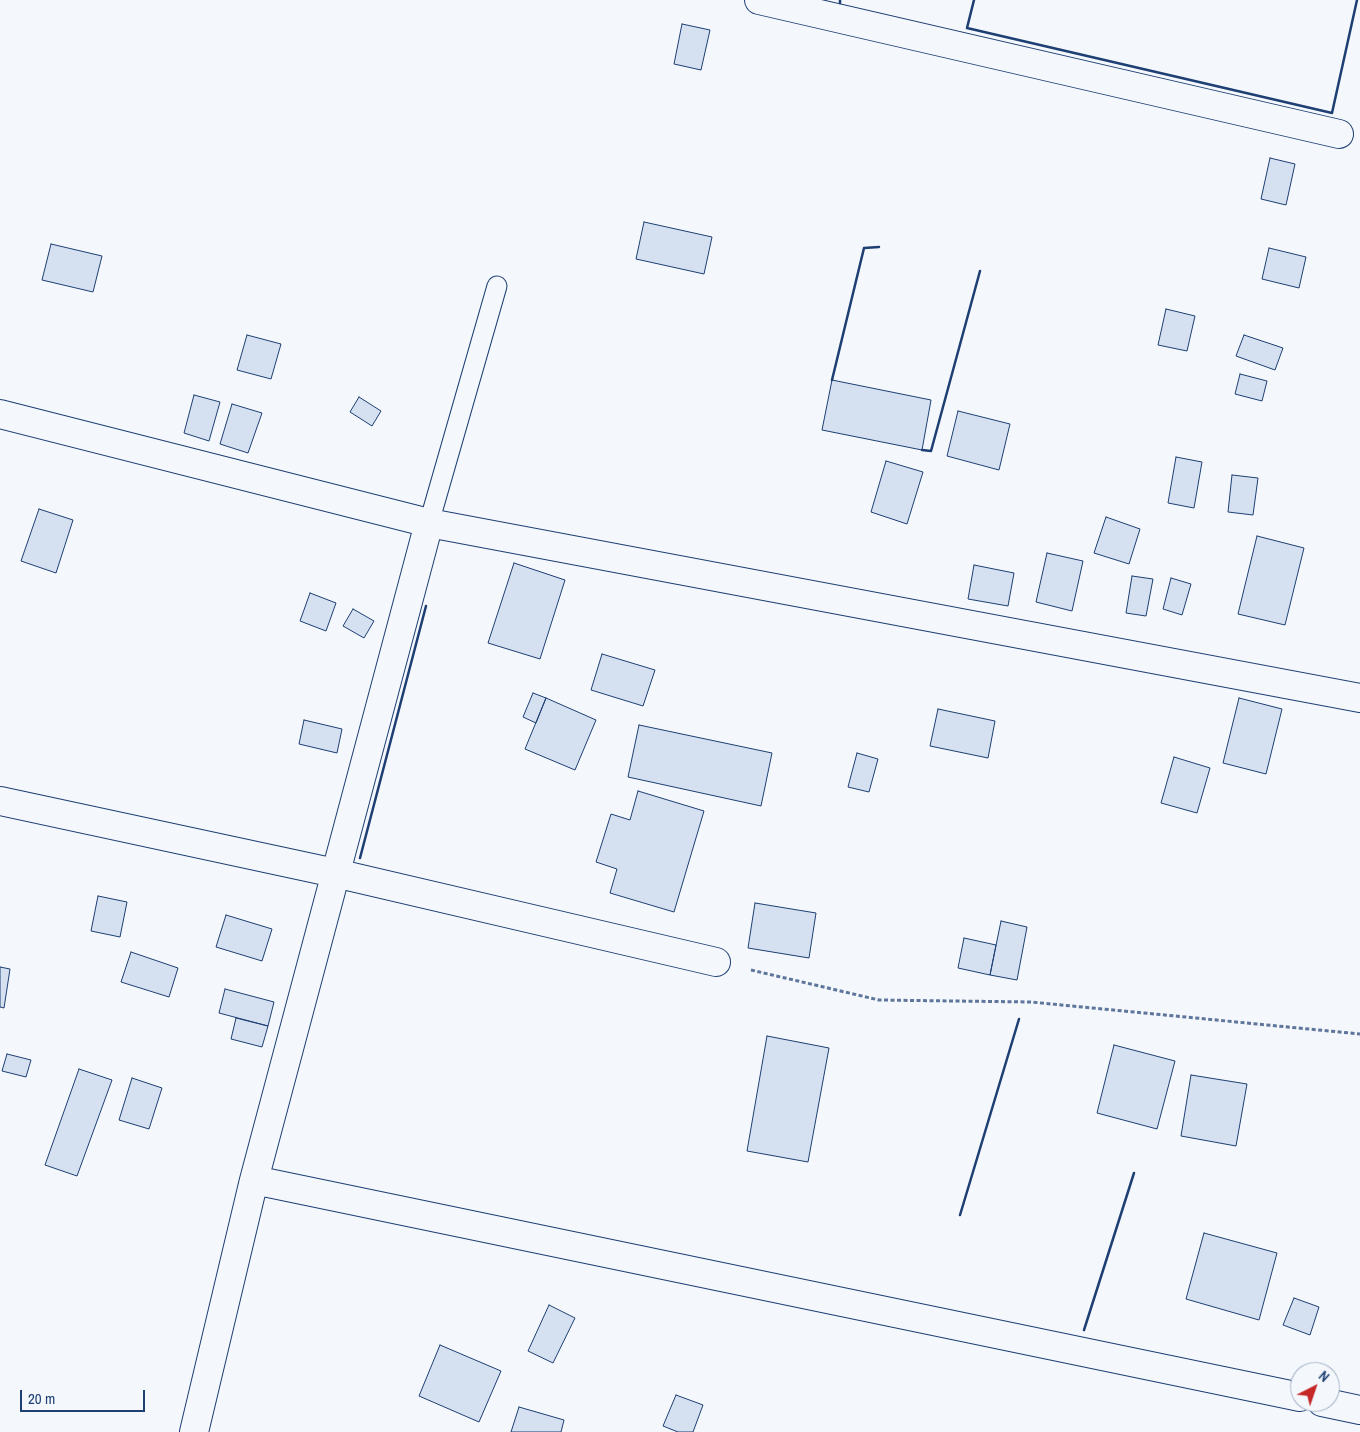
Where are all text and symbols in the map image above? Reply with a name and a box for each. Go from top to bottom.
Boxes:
north arrow [1290,1362,1340,1412]
text: N [1315,1367,1333,1386]
scale bar [22,1380,148,1412]
text: 20 m [28,1388,55,1409]

